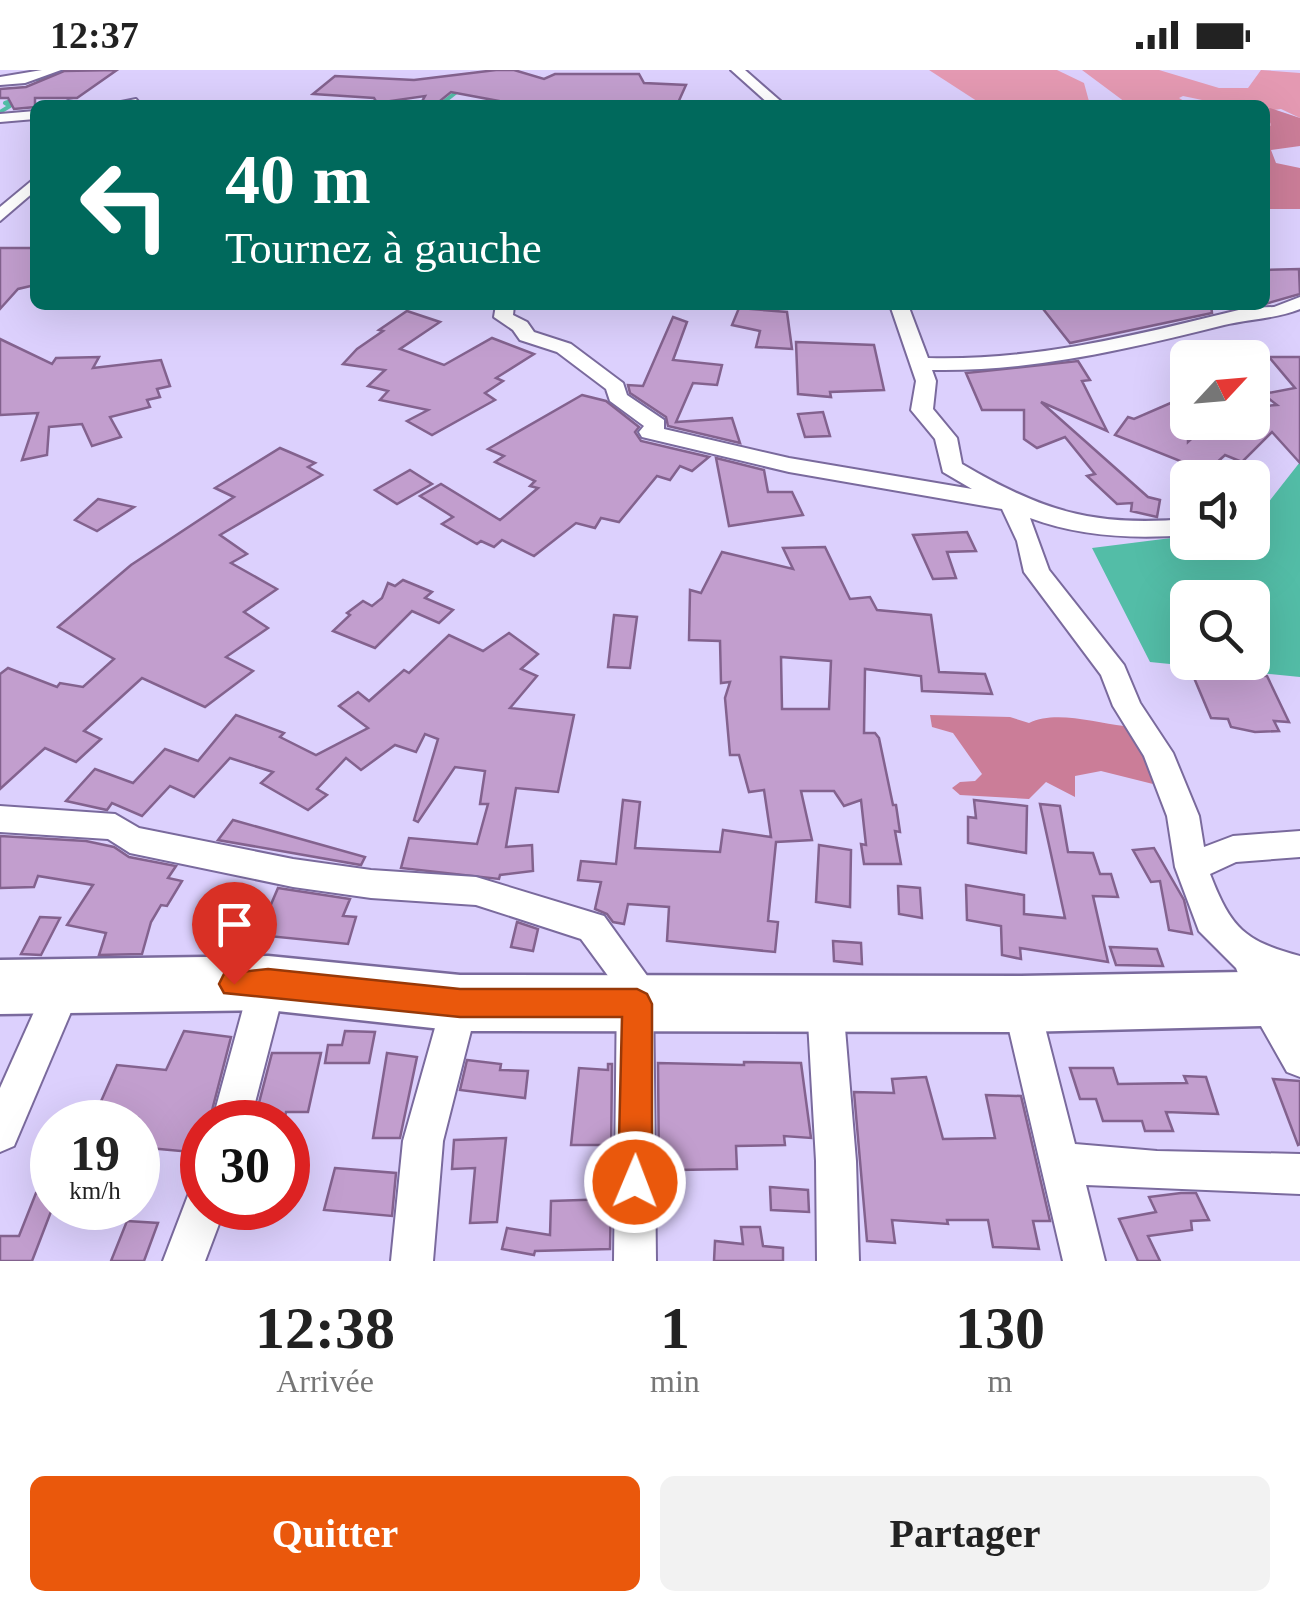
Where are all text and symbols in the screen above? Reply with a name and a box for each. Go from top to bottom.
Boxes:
text: 12:37 [50,14,139,56]
icon: left [60,140,190,270]
text: 40 m [225,141,371,218]
text: Tournez à gauche [225,223,542,273]
north arrow [1170,340,1270,440]
map controls [1170,340,1270,680]
button: sound [1170,460,1270,560]
button: search [1170,580,1270,680]
pin [192,882,277,985]
icon: arrive [207,897,262,952]
speed limit sign: 30 [180,1100,310,1230]
text: 19 [70,1125,120,1181]
position arrow [583,1130,687,1234]
text: km/h [69,1177,121,1204]
text: 12:38 [255,1295,395,1361]
text: 1 [660,1295,690,1361]
text: 130 [955,1295,1045,1361]
text: Arrivée [276,1363,374,1399]
text: min [650,1363,700,1399]
text: m [987,1363,1012,1399]
button: Quitter [30,1476,640,1591]
button: Partager [660,1476,1270,1591]

